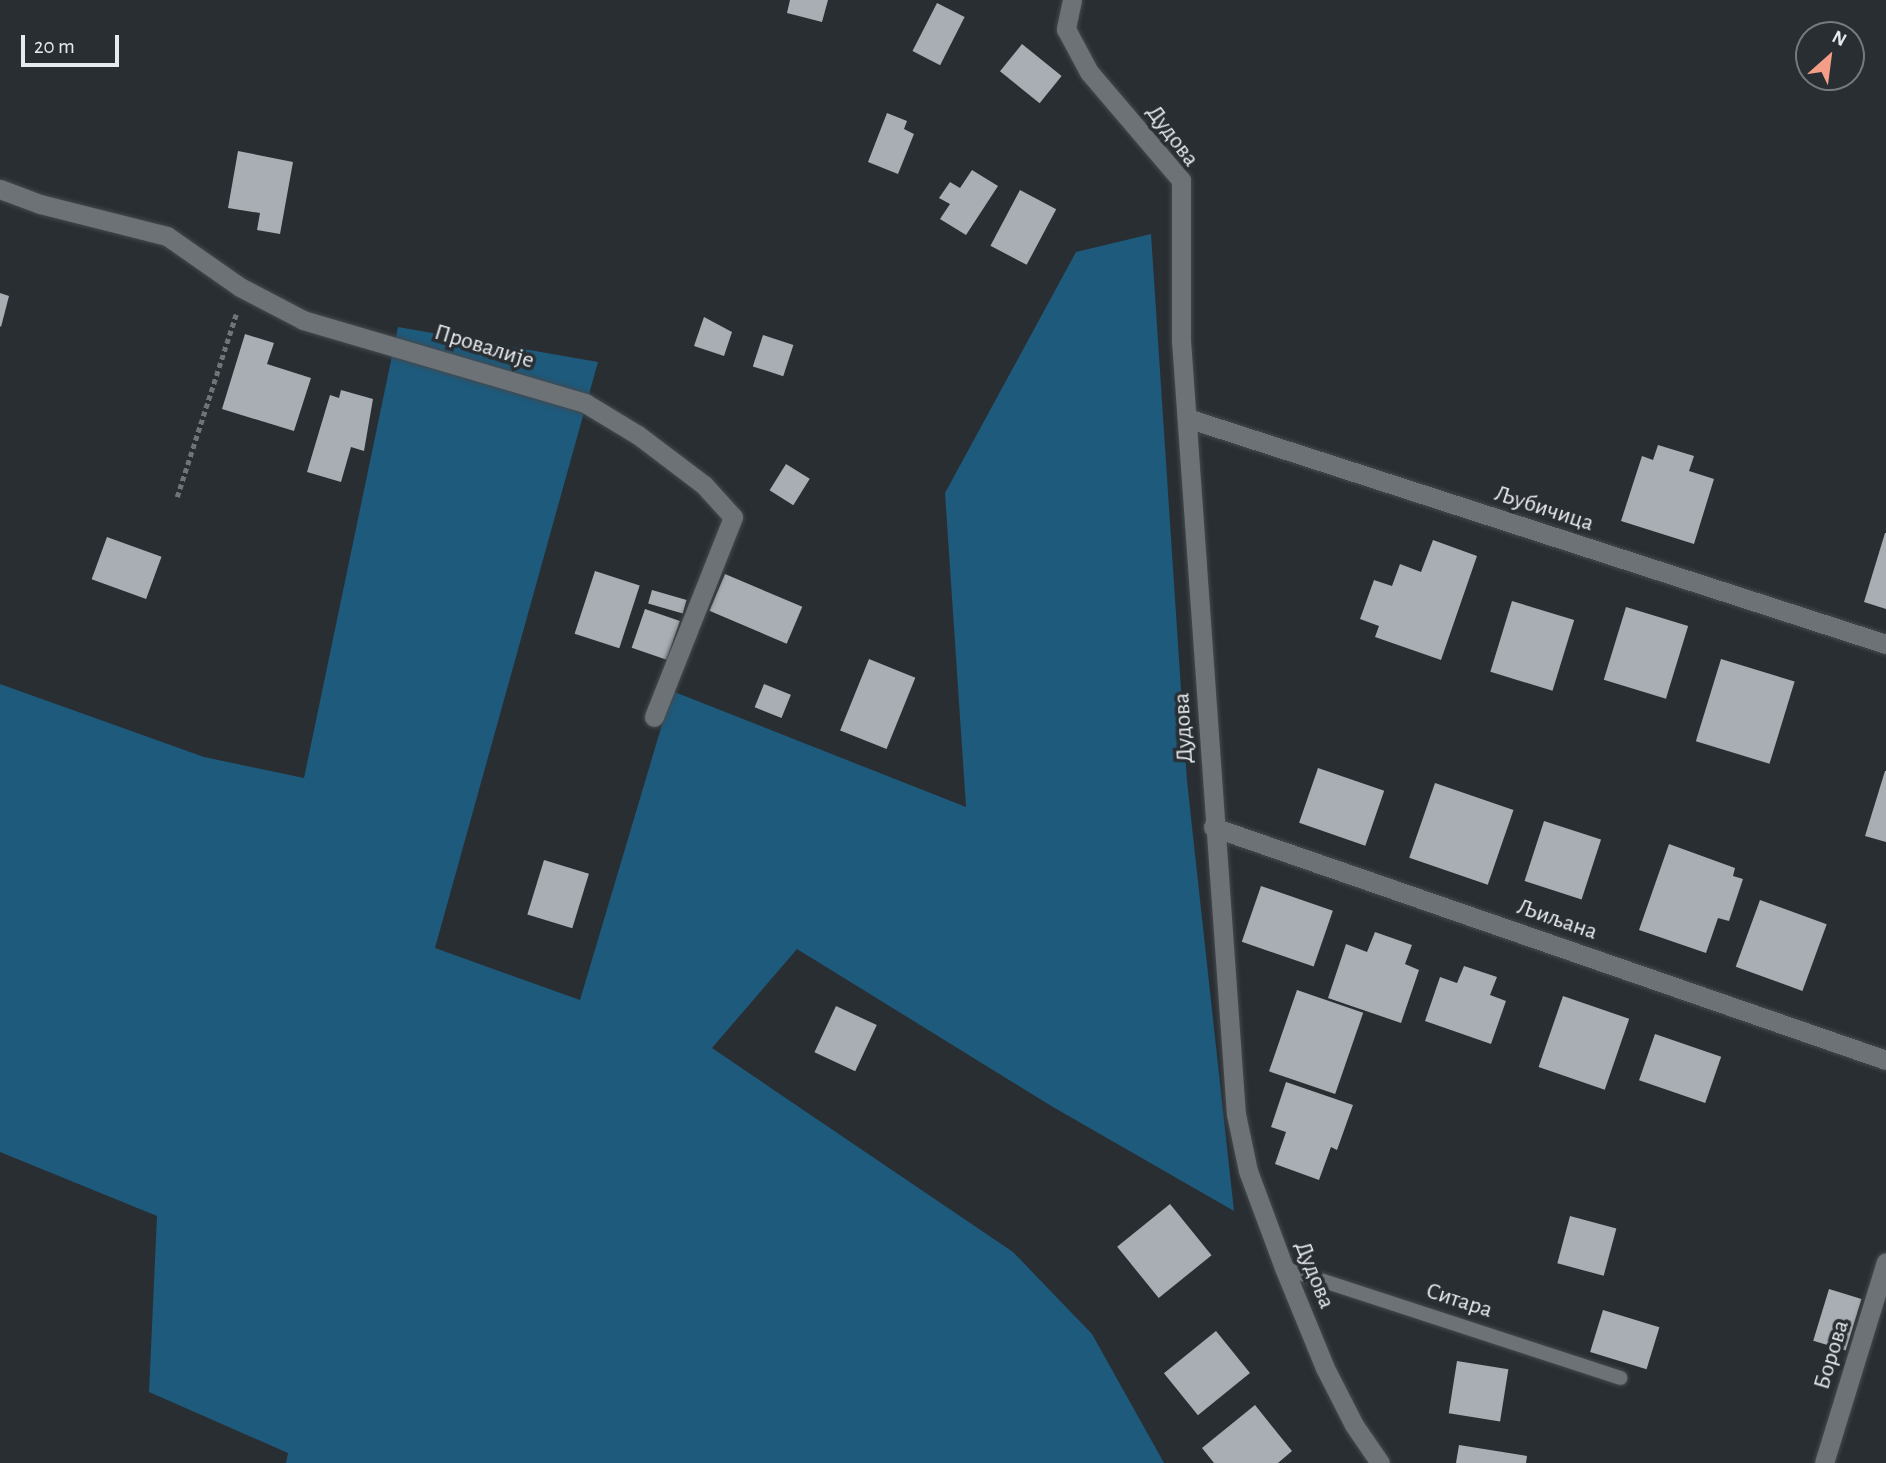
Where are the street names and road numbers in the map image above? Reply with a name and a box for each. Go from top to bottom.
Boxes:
street label: Дудова [1139,99,1205,173]
street label: Провалије [431,318,537,376]
street label: Љубичица [1491,479,1597,539]
street label: Дудова [1168,692,1200,764]
street label: Љиљана [1513,893,1601,947]
street label: Дудова [1287,1237,1341,1313]
street label: Ситара [1422,1277,1496,1325]
street label: Борова [1808,1317,1856,1393]

